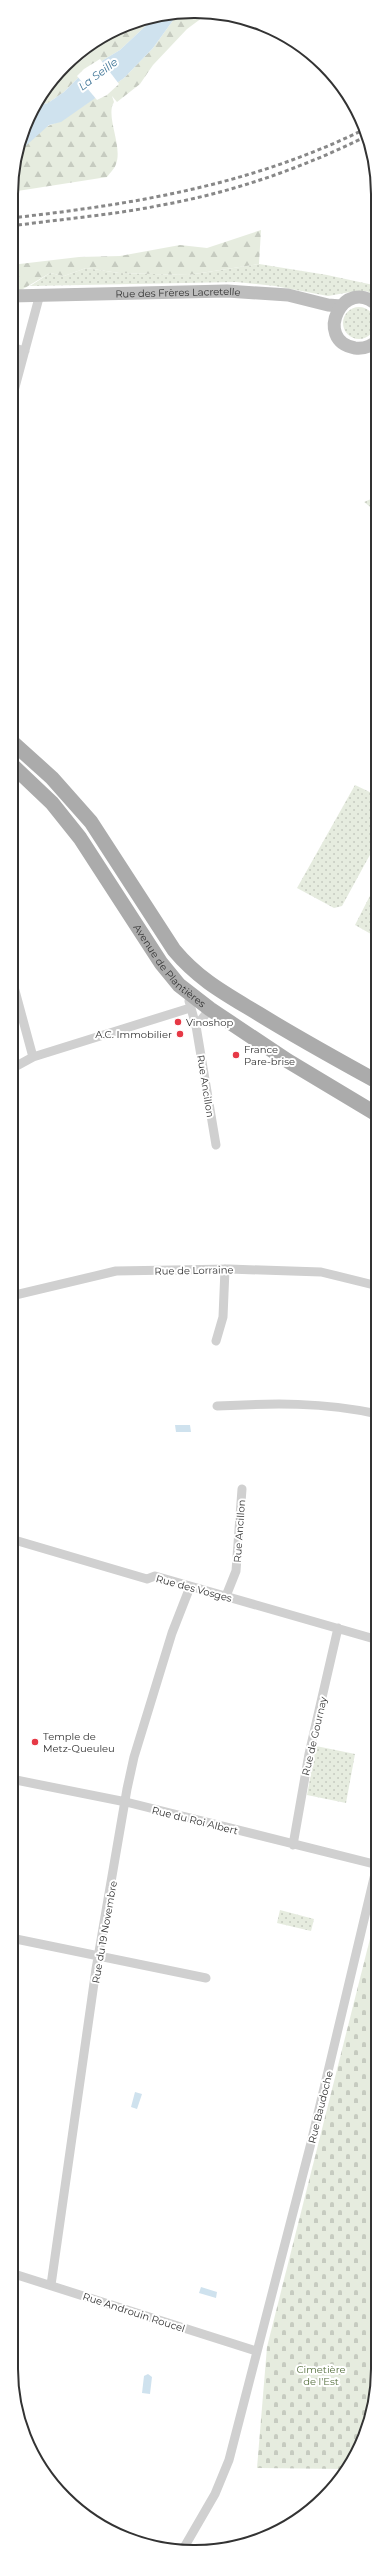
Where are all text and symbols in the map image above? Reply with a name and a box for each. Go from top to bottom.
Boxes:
water label: La Seille [76,54,121,93]
street label: Rue des Frères Lacretelle [115,285,241,301]
street label: Avenue de Plantières [130,922,208,1010]
place label: Vinoshop [186,1016,233,1029]
marker: Vinoshop [173,1017,183,1027]
place label: A.C. Immobilier [95,1028,172,1041]
marker: A.C. Immobilier [175,1029,185,1039]
place label: France Pare-brise [244,1043,295,1068]
marker: France Pare-brise [231,1050,241,1060]
street label: Rue Ancillon [194,1054,217,1118]
street label: Rue de Lorraine [154,1263,234,1278]
street label: Rue Ancillon [231,1499,248,1563]
street label: Rue des Vosges [154,1572,233,1605]
street label: Rue de Gournay [299,1695,330,1777]
place label: Temple de Metz-Queuleu [43,1730,115,1755]
marker: Temple de Metz-Queuleu [30,1737,40,1747]
street label: Rue du Roi Albert [150,1803,239,1837]
street label: Rue du 19 Novembre [89,1880,120,1984]
street label: Rue Baudoche [305,2070,336,2145]
street label: Rue Androuin Roucel [81,2290,187,2335]
park label: Cimetière de l'Est [296,2363,346,2388]

